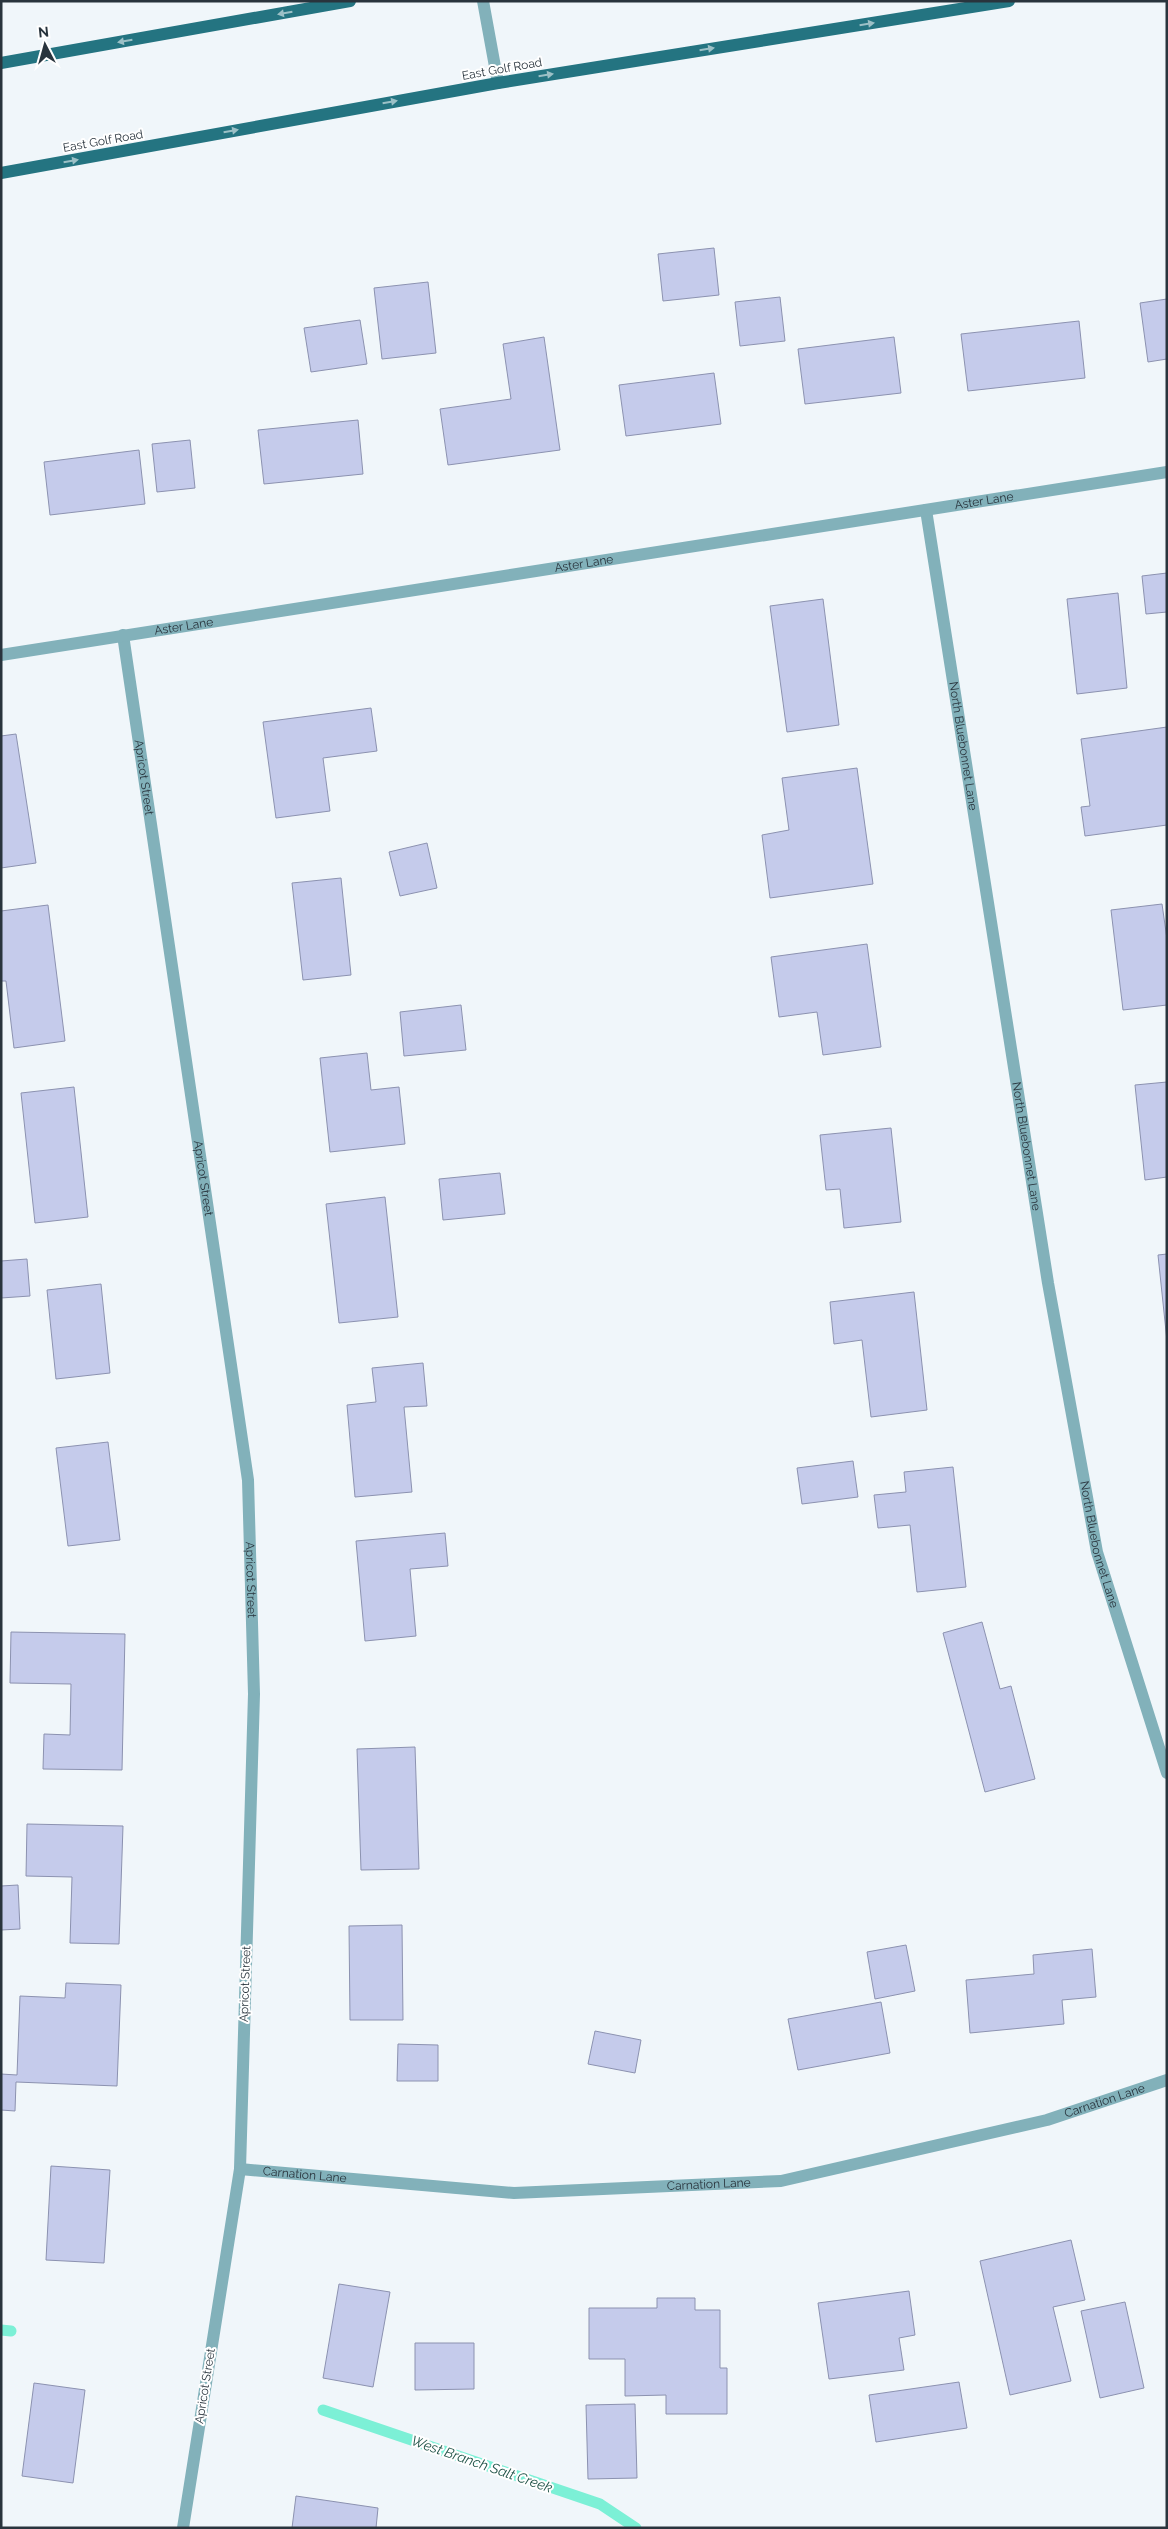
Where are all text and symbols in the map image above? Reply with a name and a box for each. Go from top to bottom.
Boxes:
one-way arrow [276,9,292,17]
one-way arrow [860,19,876,27]
north arrow [20,20,70,70]
text: N [37,24,50,41]
one-way arrow [116,37,132,45]
one-way arrow [699,45,715,53]
street label: East Golf Road [461,55,543,83]
one-way arrow [539,71,555,79]
one-way arrow [383,98,399,106]
street label: East Golf Road [62,127,144,155]
one-way arrow [223,127,239,135]
one-way arrow [63,156,79,164]
street label: Aster Lane [954,489,1014,512]
street label: Aster Lane [553,552,614,575]
street label: Aster Lane [153,615,214,638]
street label: North Bluebonnet Lane [946,681,980,812]
street label: Apricot Street [132,739,157,816]
street label: North Bluebonnet Lane [1009,1081,1043,1212]
street label: Apricot Street [191,1139,216,1217]
street label: North Bluebonnet Lane [1077,1480,1121,1610]
street label: Apricot Street [243,1541,259,1618]
street label: Apricot Street [237,1946,253,2022]
street label: Carnation Lane [1063,2081,1147,2121]
street label: Carnation Lane [262,2164,347,2185]
street label: Carnation Lane [667,2175,751,2193]
street label: Apricot Street [192,2347,218,2425]
water label: West Branch Salt Creek [409,2432,555,2496]

